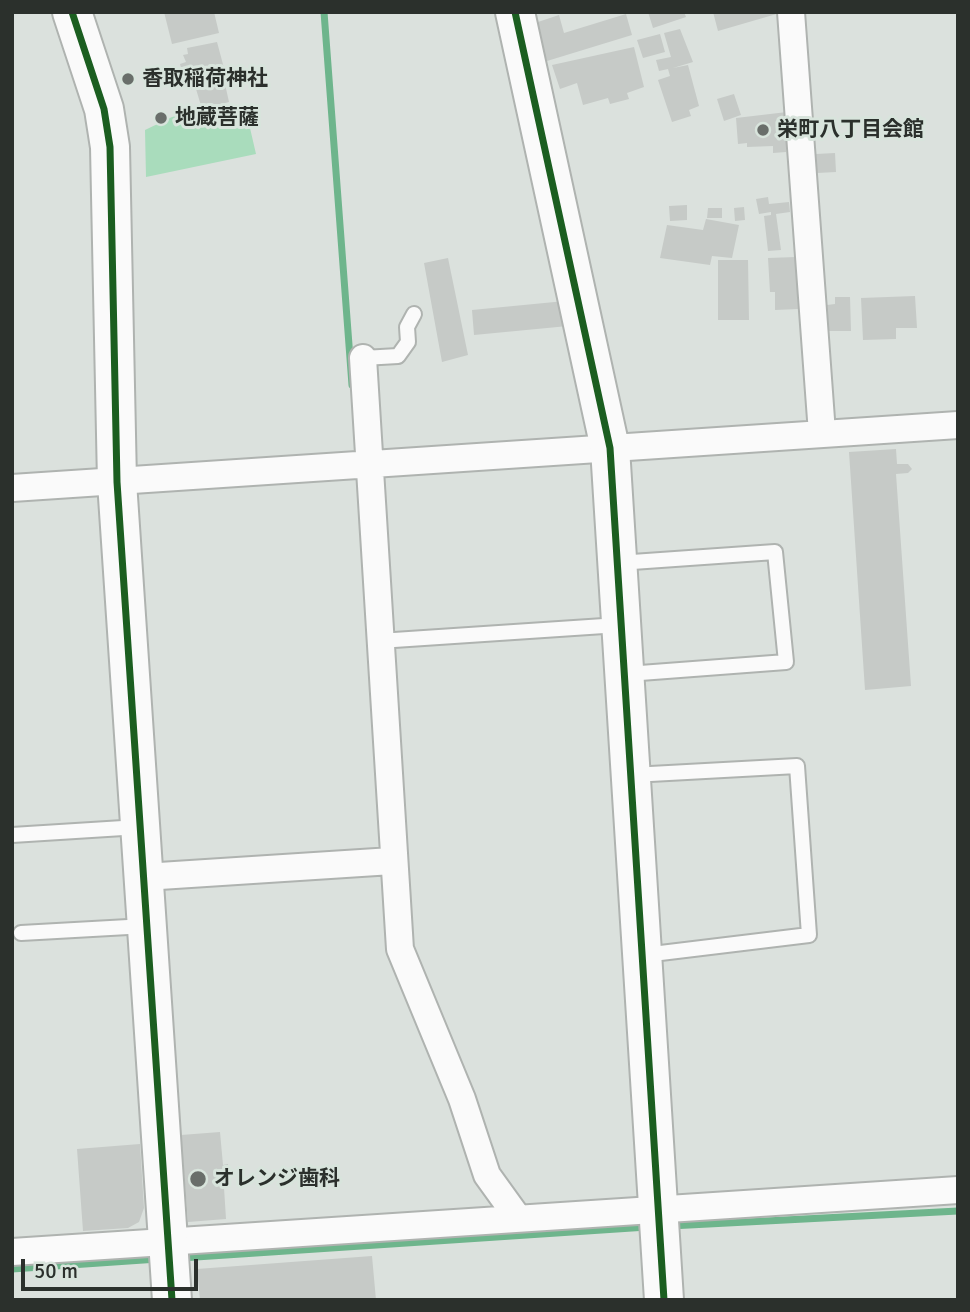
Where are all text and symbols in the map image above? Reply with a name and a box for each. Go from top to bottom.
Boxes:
place label: 香取稲荷神社 [142,66,268,92]
marker: 香取稲荷神社 [120,71,136,87]
place label: 地蔵菩薩 [175,105,259,131]
marker: 地蔵菩薩 [153,110,169,126]
place label: 栄町八丁目会館 [777,117,924,143]
marker: 栄町八丁目会館 [755,122,771,138]
place label: オレンジ歯科 [214,1166,340,1192]
marker: オレンジ歯科 [188,1169,208,1189]
scale bar [24,1246,201,1290]
text: 50 m [34,1258,78,1284]

